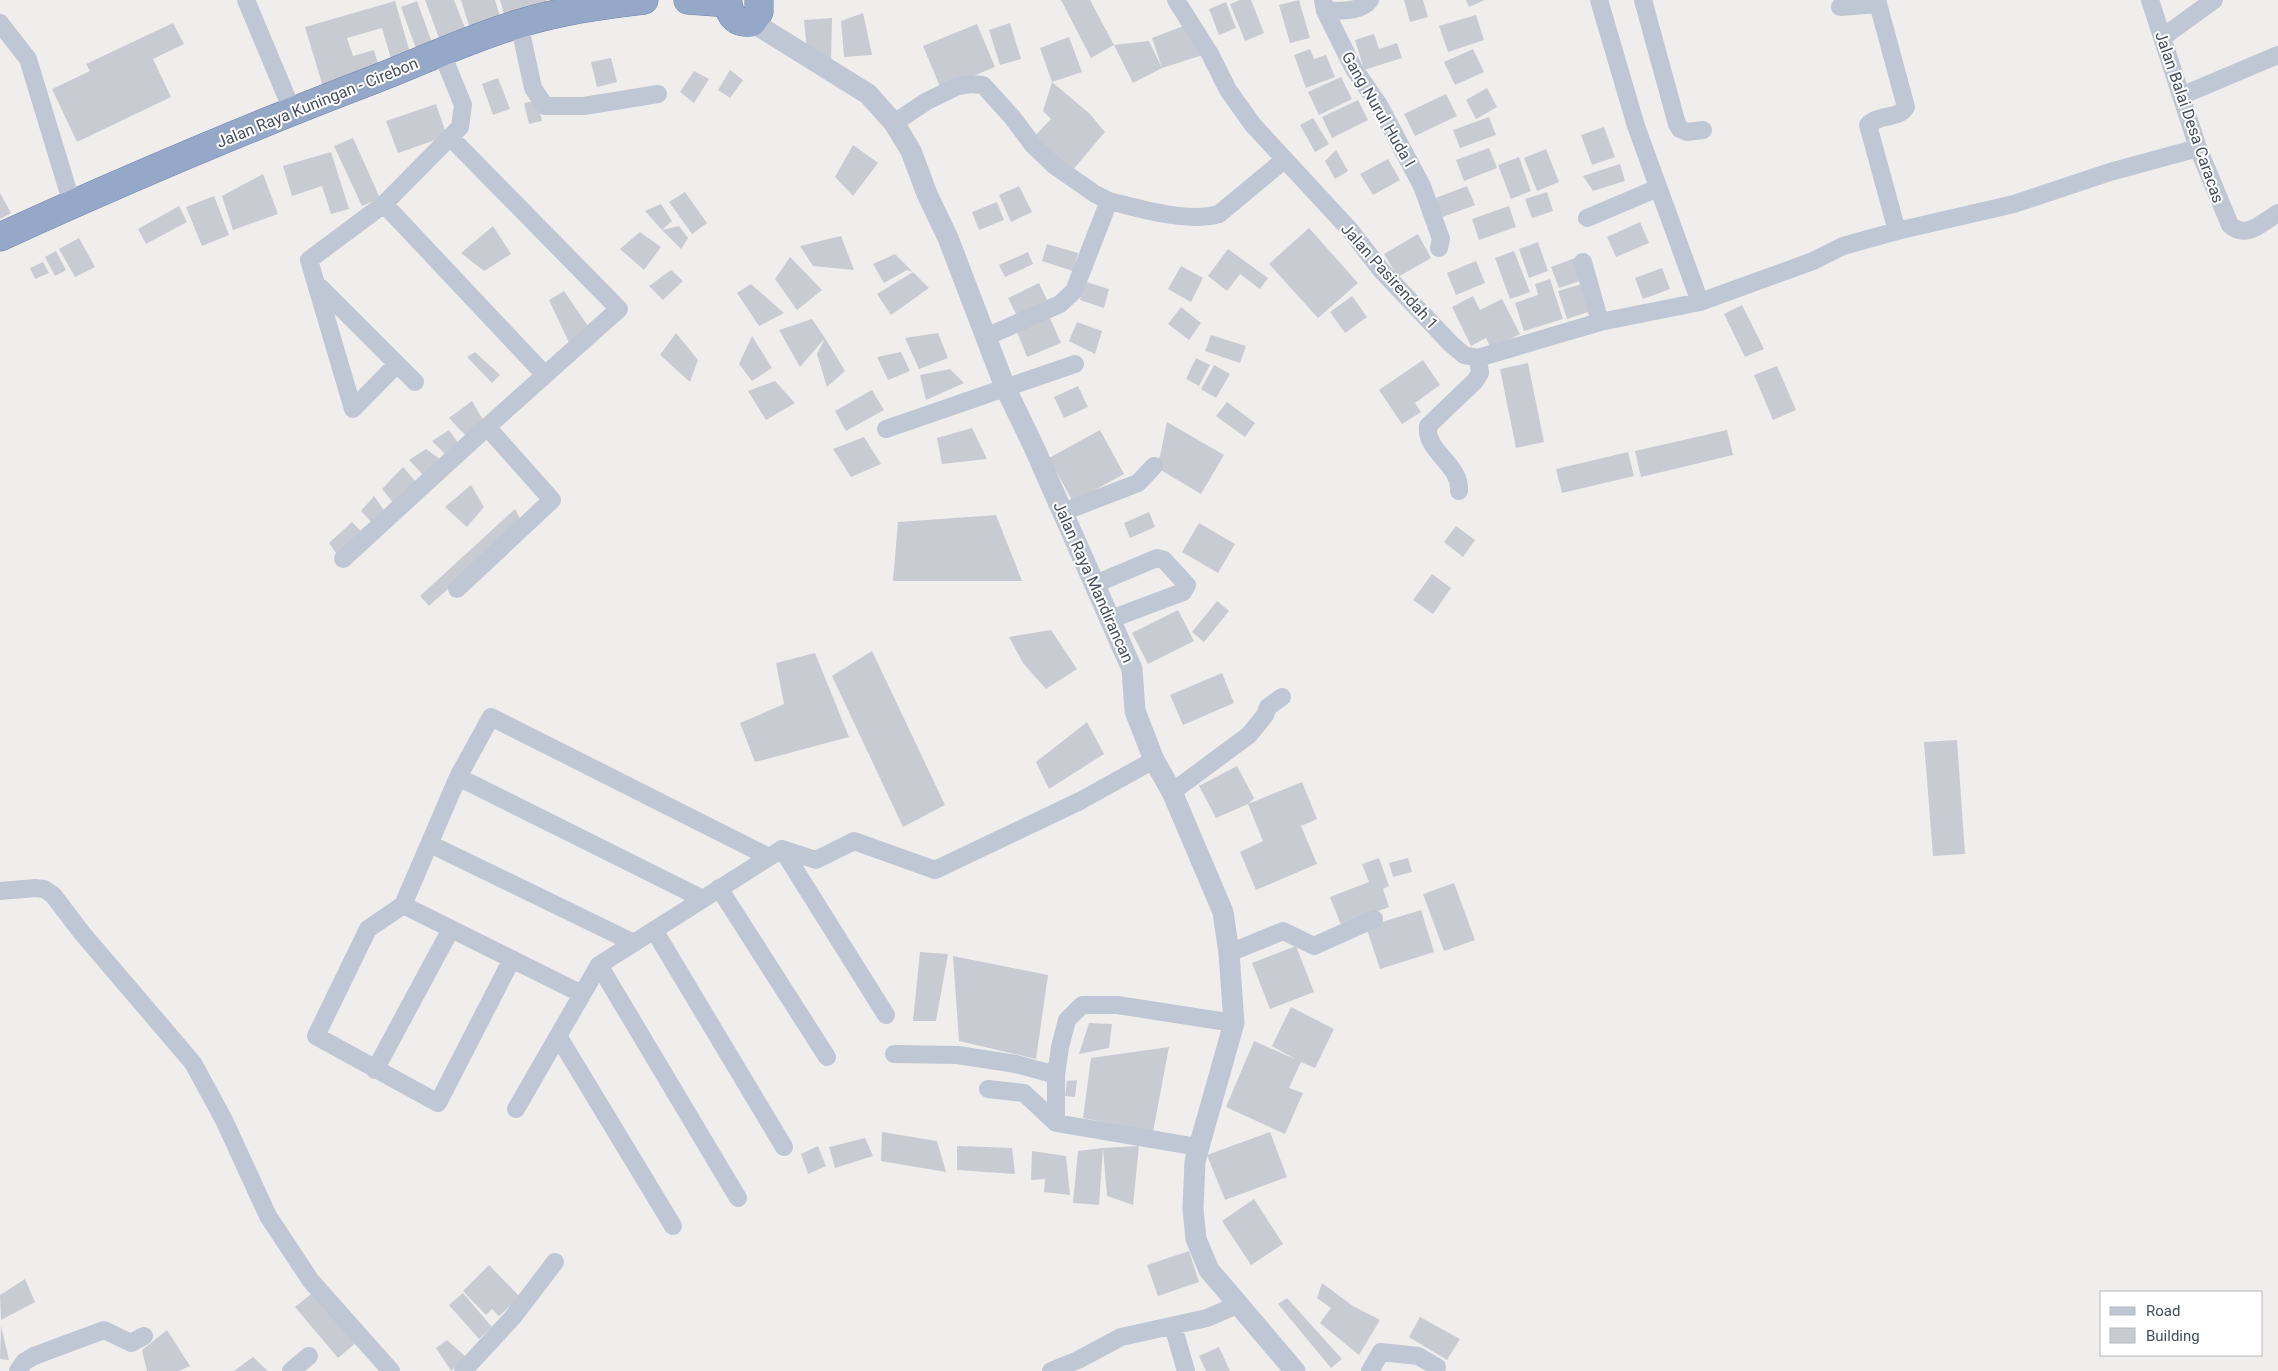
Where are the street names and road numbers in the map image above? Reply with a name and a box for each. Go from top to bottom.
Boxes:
street label: Jalan Balai Desa Caracas [2151,29,2228,205]
street label: Gang Nurul Huda I [1338,48,1419,170]
street label: Jalan Raya Kuningan - Cirebon [214,53,421,152]
street label: Jalan Pasirendah 1 [1337,219,1442,333]
street label: Jalan Raya Mandirancan [1049,499,1138,666]

